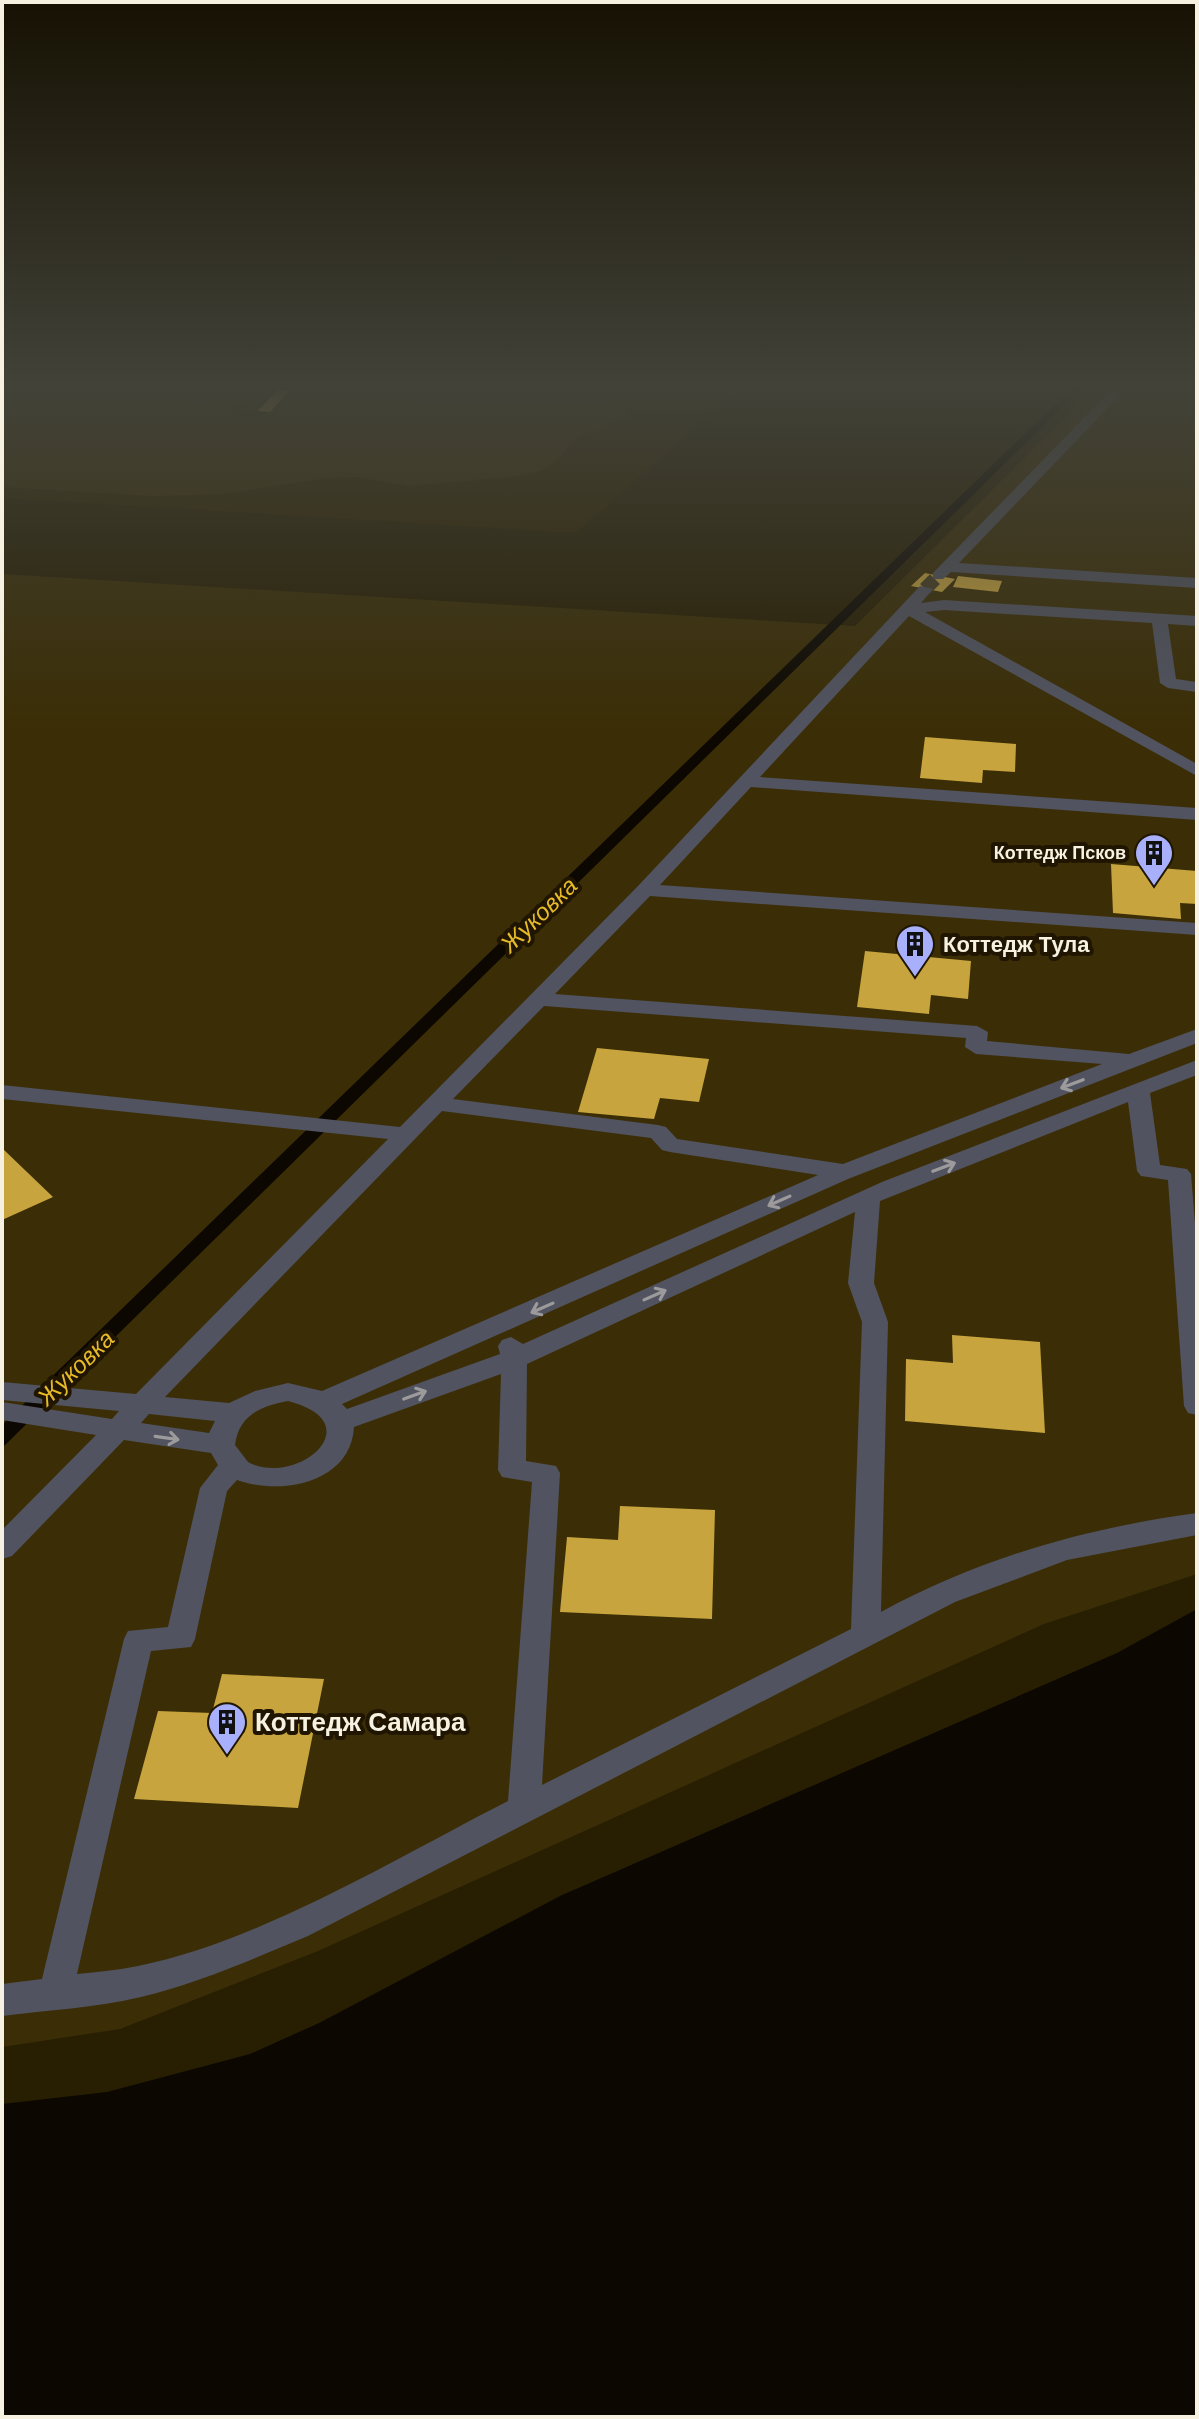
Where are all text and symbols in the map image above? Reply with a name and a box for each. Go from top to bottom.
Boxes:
building icon: Коттедж Псков [1133,832,1175,887]
place label: Коттедж Псков [994,843,1126,863]
water label: Жуковка [494,872,582,958]
building icon: Коттедж Тула [894,923,936,978]
place label: Коттедж Тула [943,932,1090,957]
one-way arrow [1060,1078,1085,1092]
one-way arrow [931,1159,955,1173]
one-way arrow [767,1195,792,1210]
one-way arrow [643,1287,667,1302]
one-way arrow [530,1301,554,1316]
water label: Жуковка [31,1325,119,1411]
one-way arrow [402,1387,427,1401]
one-way arrow [154,1431,179,1446]
building icon: Коттедж Самара [206,1701,248,1756]
place label: Коттедж Самара [255,1707,466,1737]

